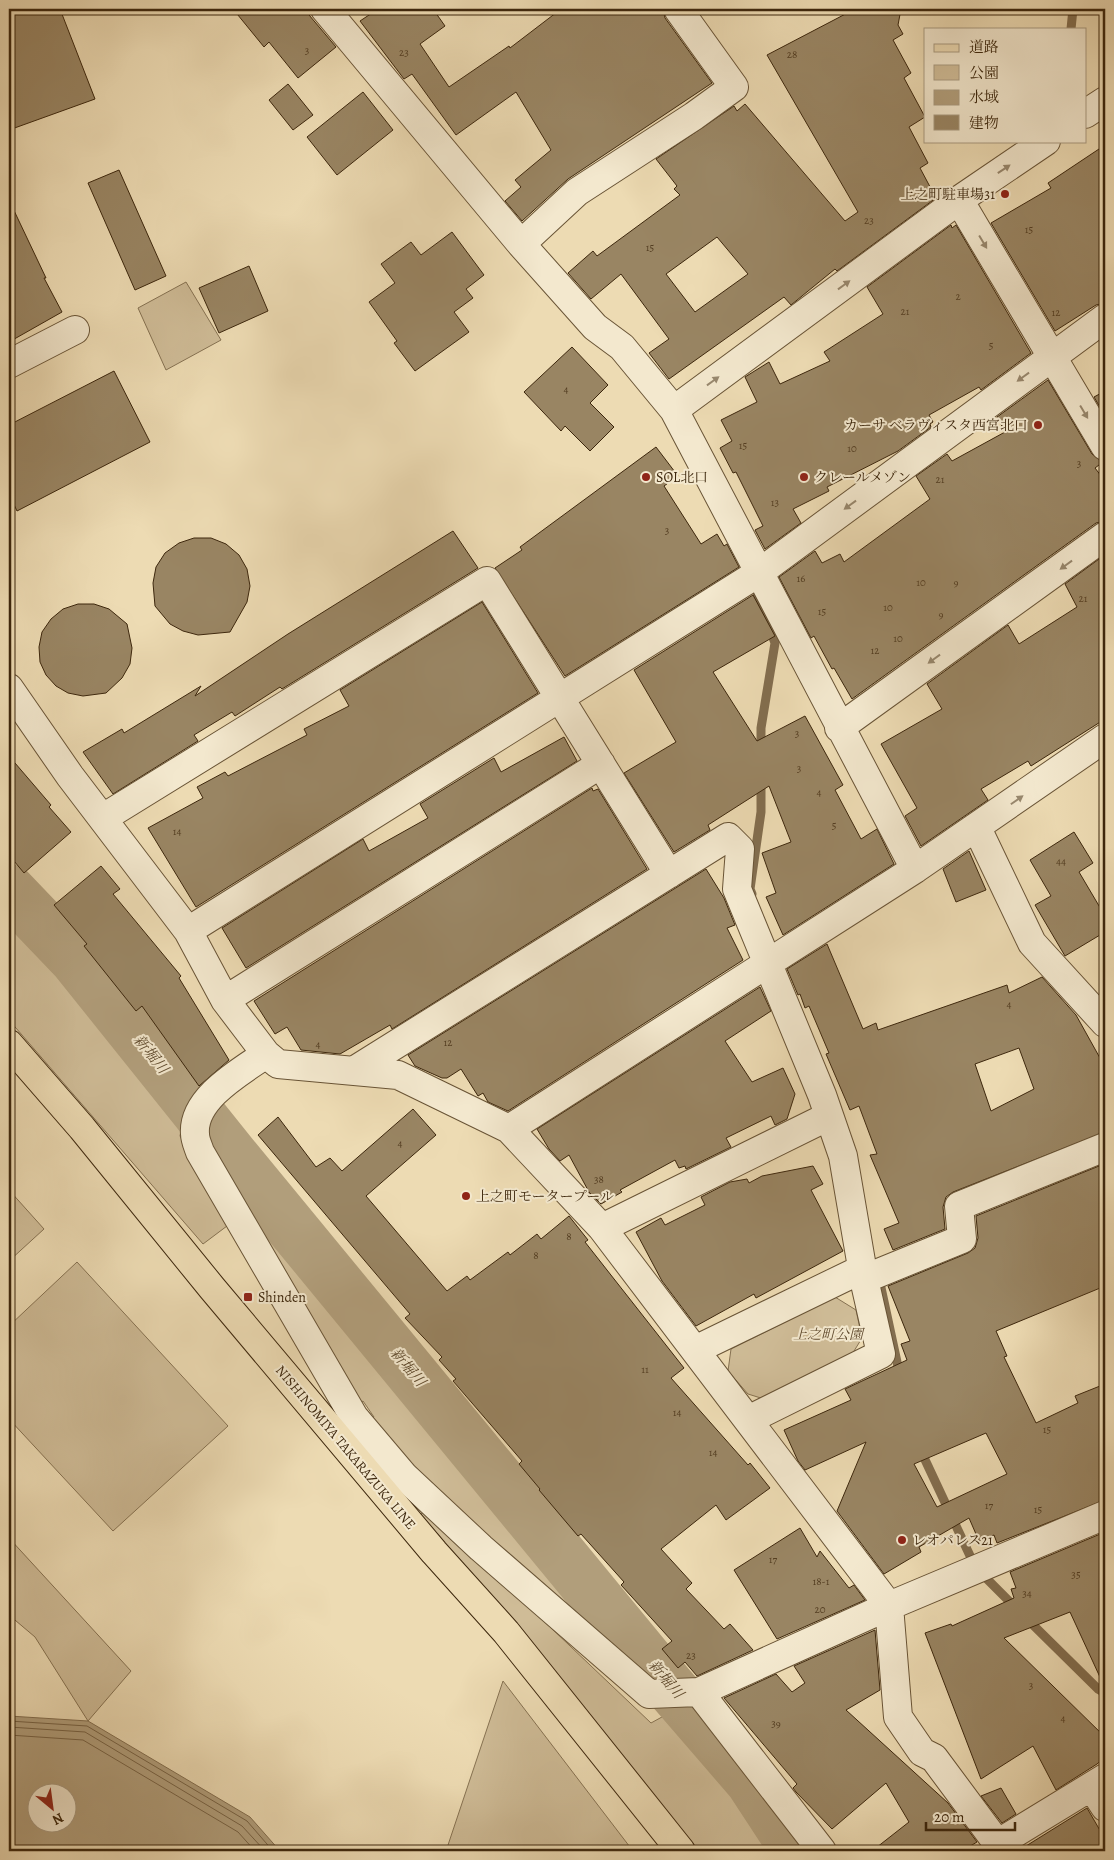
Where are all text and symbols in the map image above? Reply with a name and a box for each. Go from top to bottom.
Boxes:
legend [924,28,1086,142]
text: 道路 [969,37,999,57]
house number: 3 [305,43,309,58]
house number: 23 [399,45,409,60]
house number: 28 [787,47,797,62]
text: 公園 [969,63,999,83]
text: 水域 [969,87,999,107]
text: 建物 [969,113,999,133]
one-way arrow [998,164,1011,174]
place label: 上之町駐車場31 [900,185,995,204]
marker: 上之町駐車場31 [999,188,1011,200]
house number: 23 [864,213,874,228]
house number: 15 [1025,222,1034,237]
one-way arrow [979,236,988,249]
house number: 15 [646,240,655,255]
one-way arrow [837,279,850,290]
house number: 2 [955,289,961,304]
house number: 21 [901,304,910,319]
house number: 12 [1052,305,1061,320]
house number: 5 [989,338,994,353]
one-way arrow [1016,372,1030,382]
one-way arrow [706,376,720,386]
house number: 4 [564,382,569,397]
one-way arrow [1080,405,1089,418]
place label: カーサ ベラヴィスタ西宮北口 [844,416,1028,435]
marker: カーサ ベラヴィスタ西宮北口 [1032,419,1044,431]
house number: 15 [739,438,748,453]
house number: 10 [847,441,857,456]
house number: 3 [1077,456,1081,471]
place label: SOL北口 [656,468,708,487]
place label: クレールメゾン [814,468,911,487]
marker: SOL北口 [640,471,652,483]
marker: クレールメゾン [798,471,810,483]
house number: 21 [936,472,945,487]
house number: 13 [771,495,779,510]
one-way arrow [843,500,857,510]
house number: 3 [665,523,669,538]
one-way arrow [1060,559,1073,570]
house number: 16 [797,571,805,586]
house number: 10 [916,575,926,590]
house number: 9 [953,575,959,590]
house number: 21 [1079,591,1088,606]
house number: 10 [883,600,893,615]
house number: 15 [818,604,827,619]
house number: 9 [938,607,944,622]
house number: 10 [893,631,903,646]
house number: 12 [871,643,880,658]
one-way arrow [928,654,941,665]
house number: 3 [795,726,799,741]
house number: 3 [797,761,801,776]
house number: 4 [817,785,822,800]
one-way arrow [1010,795,1024,805]
house number: 5 [832,818,837,833]
house number: 14 [173,824,181,839]
house number: 44 [1056,854,1066,869]
house number: 4 [1007,997,1012,1012]
water label: 新堀川 [129,1030,174,1079]
house number: 12 [444,1035,453,1050]
house number: 4 [316,1037,321,1052]
house number: 4 [398,1136,403,1151]
house number: 38 [594,1172,604,1187]
place label: 上之町モータープール [476,1187,614,1206]
marker: 上之町モータープール [460,1190,472,1202]
house number: 8 [566,1229,572,1244]
house number: 8 [533,1248,539,1263]
place label: Shinden [258,1288,306,1307]
marker: Shinden [242,1291,254,1303]
park label: 上之町公園 [793,1325,865,1344]
water label: 新堀川 [386,1343,431,1392]
street label: NISHINOMIYA TAKARAZUKA LINE [271,1361,420,1533]
house number: 11 [641,1362,649,1377]
house number: 14 [673,1405,681,1420]
house number: 15 [1043,1422,1052,1437]
house number: 14 [709,1445,717,1460]
house number: 17 [985,1498,994,1513]
house number: 15 [1034,1502,1043,1517]
place label: レオパレス21 [912,1531,993,1550]
marker: レオパレス21 [896,1534,908,1546]
house number: 17 [769,1552,778,1567]
house number: 35 [1071,1567,1081,1582]
house number: 18-1 [812,1574,830,1589]
house number: 34 [1022,1586,1032,1601]
house number: 20 [814,1602,826,1617]
house number: 23 [686,1648,696,1663]
water label: 新堀川 [644,1655,689,1704]
house number: 3 [1029,1678,1033,1693]
house number: 4 [1061,1711,1066,1726]
house number: 39 [771,1716,781,1731]
north arrow [28,1782,78,1832]
scale bar [926,1800,1015,1832]
text: 20 m [934,1807,965,1827]
text: N [49,1808,67,1830]

